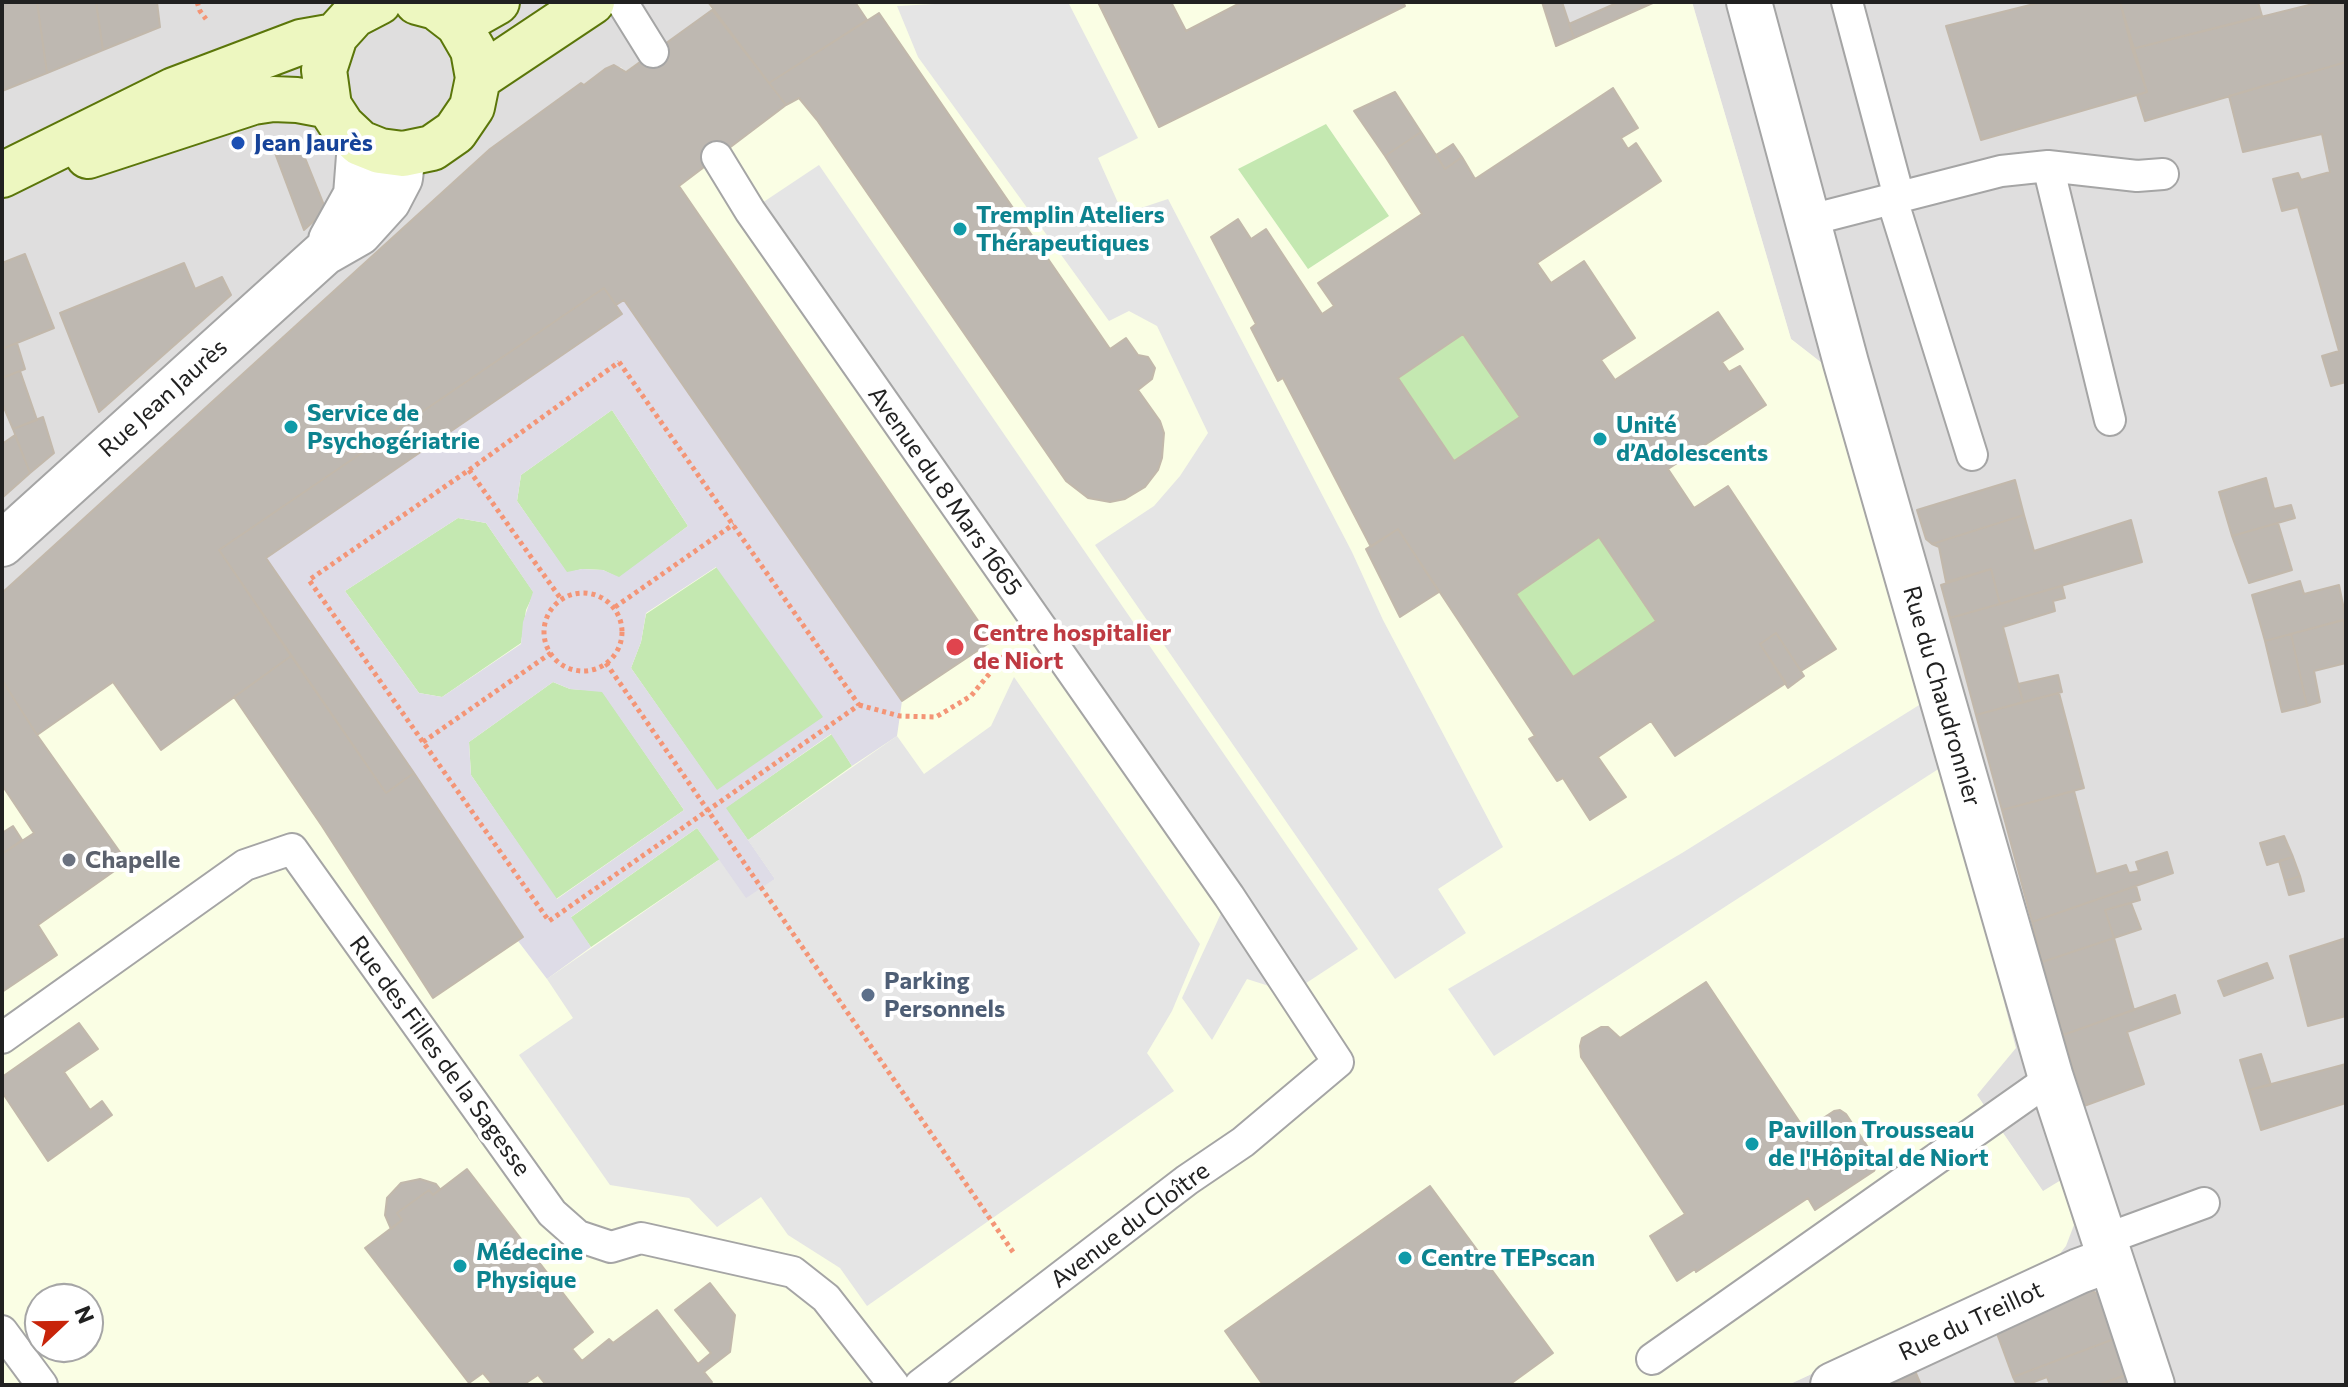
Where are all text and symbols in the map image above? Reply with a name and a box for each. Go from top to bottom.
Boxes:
place label: Jean Jaurès [254,129,373,157]
marker: Jean Jaurès [229,134,247,152]
place label: Tremplin Ateliers Thérapeutiques [976,201,1165,257]
marker: Tremplin Ateliers Thérapeutiques [951,220,969,238]
street label: Rue Jean Jaurès [93,333,233,463]
street label: Avenue du 8 Mars 1665 [862,381,1028,601]
place label: Service de Psychogériatrie [307,399,480,455]
place label: Unité d’Adolescents [1616,411,1768,467]
marker: Service de Psychogériatrie [282,418,300,436]
marker: Unité d’Adolescents [1591,430,1609,448]
street label: Rue du Chaudronnier [1897,582,1987,810]
place label: Centre hospitalier de Niort [973,619,1171,675]
marker: Centre hospitalier de Niort [944,636,966,658]
place label: Chapelle [85,846,180,874]
marker: Chapelle [60,851,78,869]
street label: Rue des Filles de la Sagesse [343,930,537,1182]
place label: Parking Personnels [884,967,1005,1023]
marker: Parking Personnels [859,986,877,1004]
place label: Pavillon Trousseau de l'Hôpital de Niort [1768,1116,1989,1172]
marker: Pavillon Trousseau de l'Hôpital de Niort [1743,1135,1761,1153]
street label: Avenue du Cloître [1045,1156,1215,1294]
place label: Médecine Physique [476,1238,583,1294]
place label: Centre TEPscan [1421,1244,1595,1272]
marker: Centre TEPscan [1396,1249,1414,1267]
marker: Médecine Physique [451,1257,469,1275]
street label: Rue du Treillot [1894,1275,2048,1367]
north arrow [24,1283,104,1363]
text: N [69,1302,100,1327]

